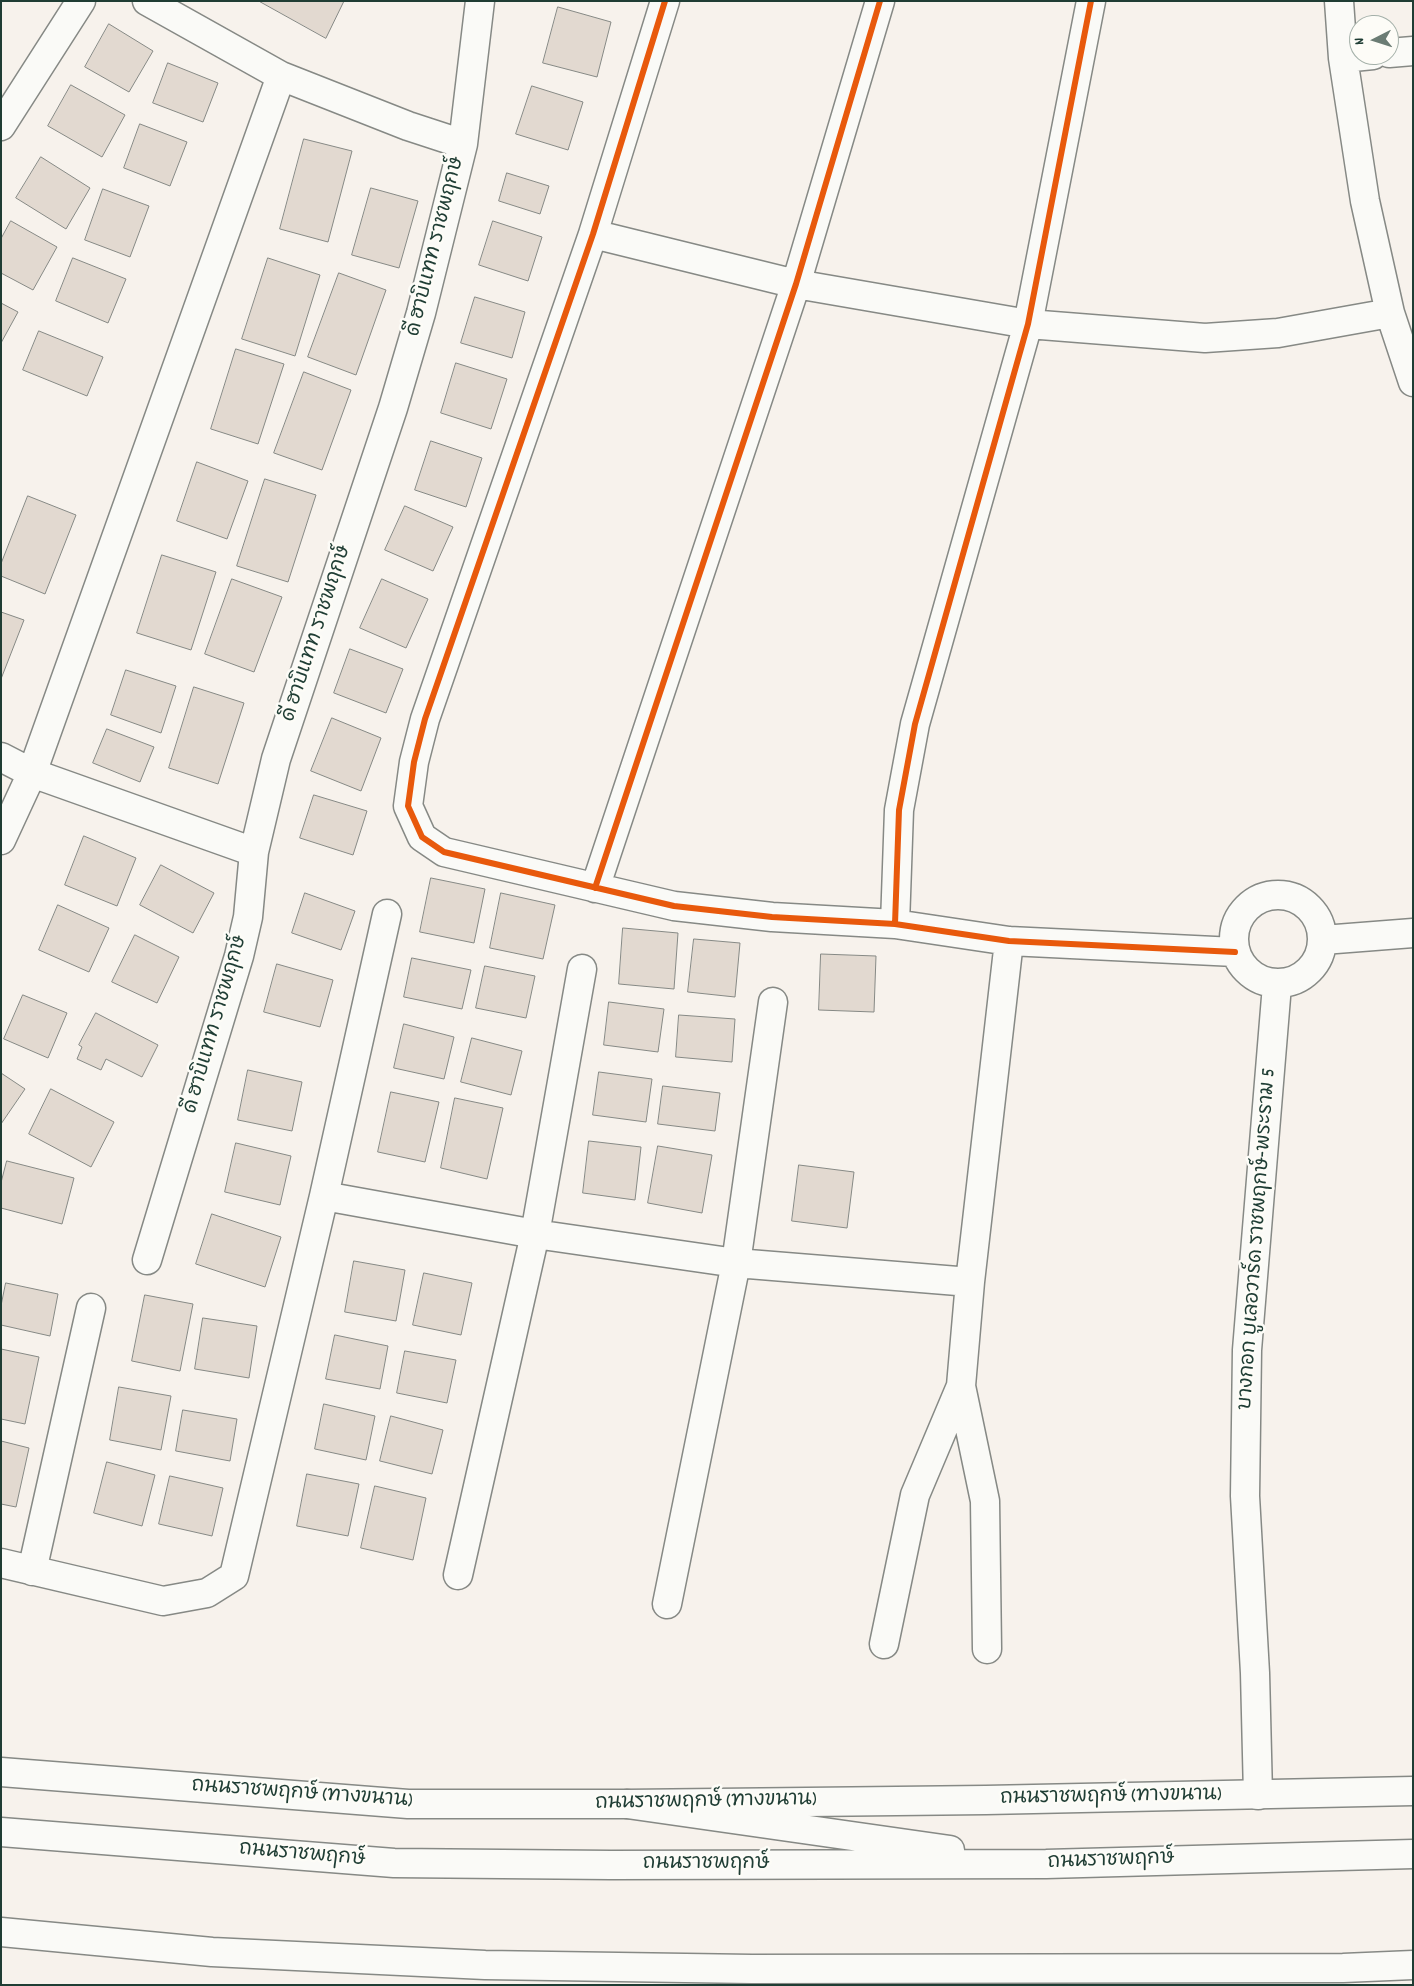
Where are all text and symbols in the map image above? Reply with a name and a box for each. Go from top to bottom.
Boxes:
north arrow [1349,15,1399,65]
text: N [1350,37,1370,46]
street label: ดี ฮาบิแทท ราชพฤกษ์ [403,155,471,339]
street label: ดี ฮาบิแทท ราชพฤกษ์ [278,543,358,725]
street label: ดี ฮาบิแทท ราชพฤกษ์ [180,933,254,1117]
street label: บางกอก บูเลอวาร์ด ราชพฤกษ์-พระราม 5 [1235,1067,1283,1411]
street label: ถนนราชพฤกษ์ (ทางขนาน) [191,1775,413,1815]
street label: ถนนราชพฤกษ์ (ทางขนาน) [1000,1784,1222,1812]
street label: ถนนราชพฤกษ์ (ทางขนาน) [595,1789,817,1817]
street label: ถนนราชพฤกษ์ [238,1839,366,1873]
street label: ถนนราชพฤกษ์ [1047,1848,1175,1876]
street label: ถนนราชพฤกษ์ [643,1853,769,1877]

